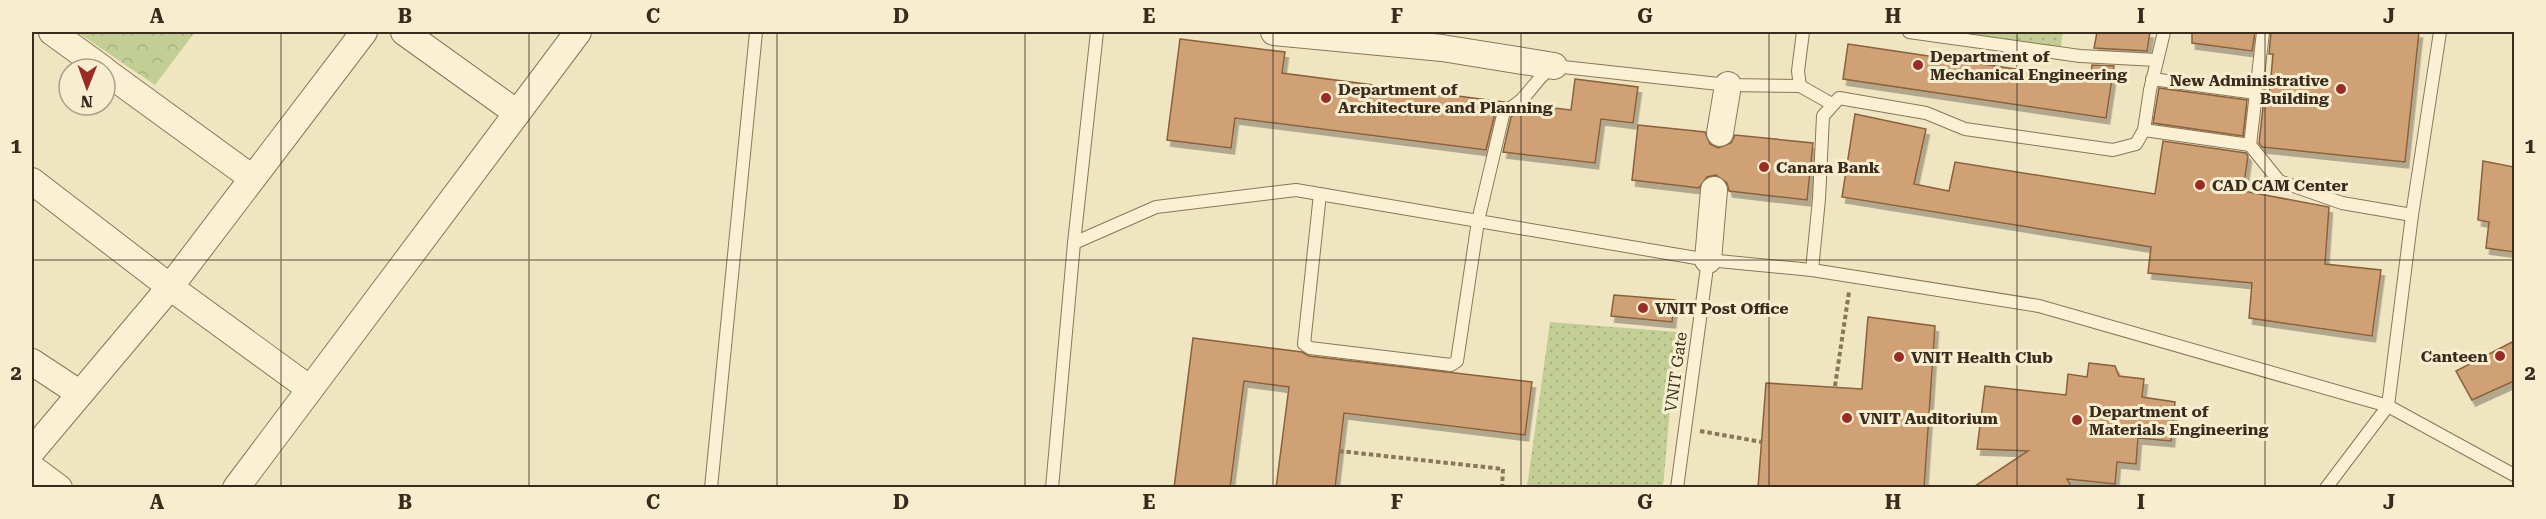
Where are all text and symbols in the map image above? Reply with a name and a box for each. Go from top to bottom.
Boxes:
text: A [150,4,165,28]
text: B [398,4,412,28]
text: C [646,4,660,28]
text: D [893,4,909,28]
text: E [1143,4,1156,28]
text: F [1391,4,1403,28]
text: G [1637,4,1653,28]
text: H [1885,4,1901,28]
text: I [2137,4,2145,28]
text: J [2383,4,2395,28]
place label: Department of Mechanical Engineering [1930,47,2127,84]
north arrow [57,57,117,117]
marker: Department of Mechanical Engineering [1911,58,1925,72]
place label: New Administrative Building [2170,71,2329,108]
place label: Department of Architecture and Planning [1338,80,1553,117]
marker: New Administrative Building [2334,82,2348,96]
marker: Department of Architecture and Planning [1319,91,1333,105]
text: N [80,92,93,111]
text: 1 [10,134,22,158]
text: 1 [2524,134,2536,158]
place label: Canara Bank [1776,158,1880,177]
marker: Canara Bank [1757,160,1771,174]
place label: CAD CAM Center [2212,176,2348,195]
marker: CAD CAM Center [2193,178,2207,192]
place label: VNIT Post Office [1655,299,1789,318]
marker: VNIT Post Office [1636,301,1650,315]
street label: VNIT Gate [1661,331,1691,413]
place label: Canteen [2421,347,2488,366]
place label: VNIT Health Club [1911,348,2053,367]
marker: Canteen [2493,349,2507,363]
marker: VNIT Health Club [1892,350,1906,364]
text: 2 [10,361,22,385]
text: 2 [2524,361,2536,385]
place label: Department of Materials Engineering [2089,402,2268,439]
place label: VNIT Auditorium [1859,409,1998,428]
marker: VNIT Auditorium [1840,411,1854,425]
marker: Department of Materials Engineering [2070,413,2084,427]
text: A [150,490,165,514]
text: B [398,490,412,514]
text: C [646,490,660,514]
text: D [893,490,909,514]
text: E [1143,490,1156,514]
text: F [1391,490,1403,514]
text: G [1637,490,1653,514]
text: H [1885,490,1901,514]
text: I [2137,490,2145,514]
text: J [2383,490,2395,514]

